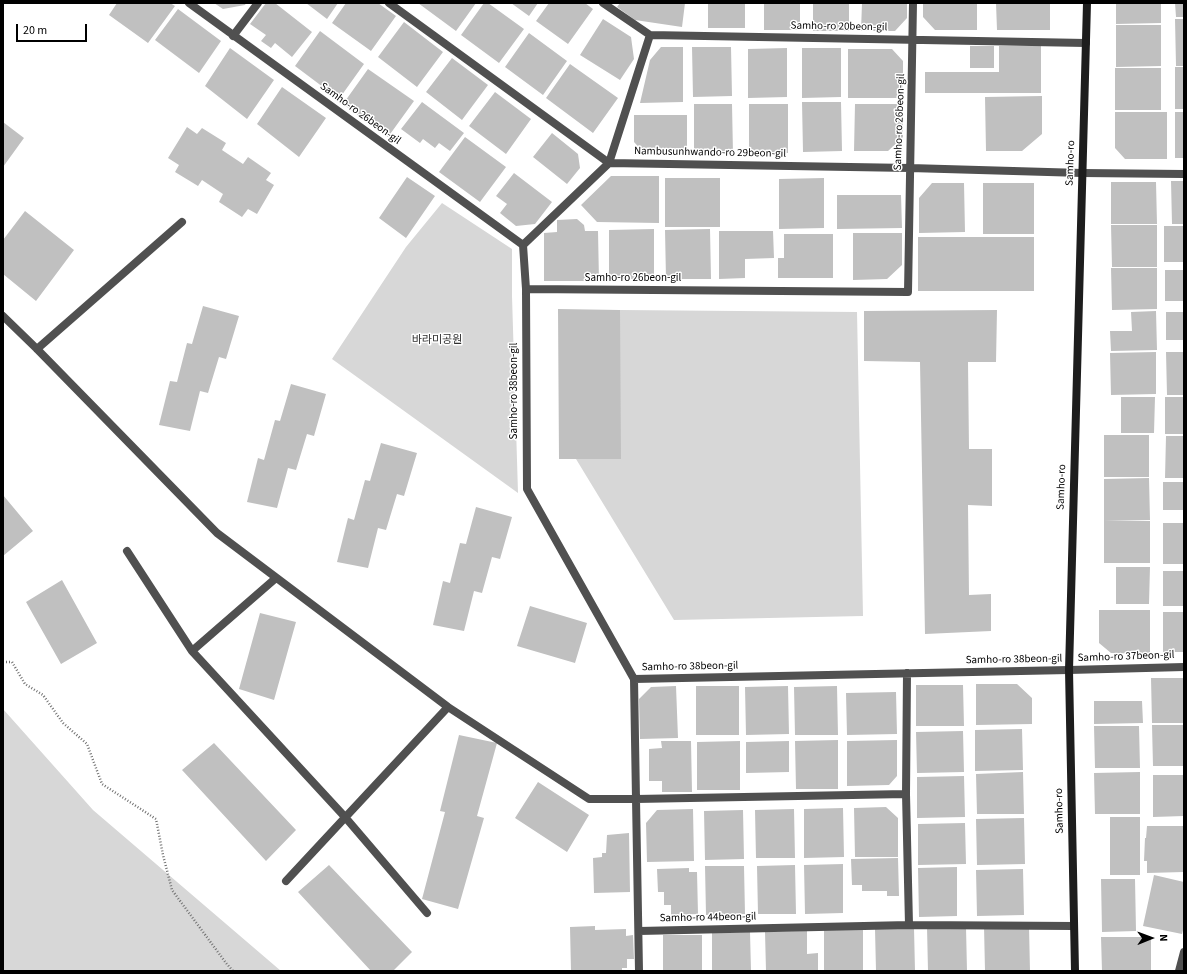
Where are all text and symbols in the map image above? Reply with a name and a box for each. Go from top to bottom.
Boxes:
scale bar [18,16,89,42]
street label: Samho-ro 20beon-gil [791,20,887,34]
text: 20 m [23,22,47,39]
street label: Samho-ro 26beon-gil [892,73,908,171]
street label: Samho-ro 26beon-gil [317,80,403,148]
street label: Samho-ro [1064,140,1078,186]
street label: Nambusunhwando-ro 29beon-gil [634,145,786,161]
street label: Samho-ro 26beon-gil [585,272,681,286]
park label: 바라미공원 [412,334,462,348]
street label: Samho-ro 38beon-gil [508,343,522,439]
street label: Samho-ro [1055,464,1069,510]
street label: Samho-ro 37beon-gil [1077,649,1175,665]
street label: Samho-ro 38beon-gil [966,653,1062,667]
street label: Samho-ro 38beon-gil [642,660,738,674]
street label: Samho-ro [1053,788,1067,834]
street label: Samho-ro 44beon-gil [660,911,756,925]
north arrow [1131,918,1171,958]
text: N [1156,934,1171,942]

